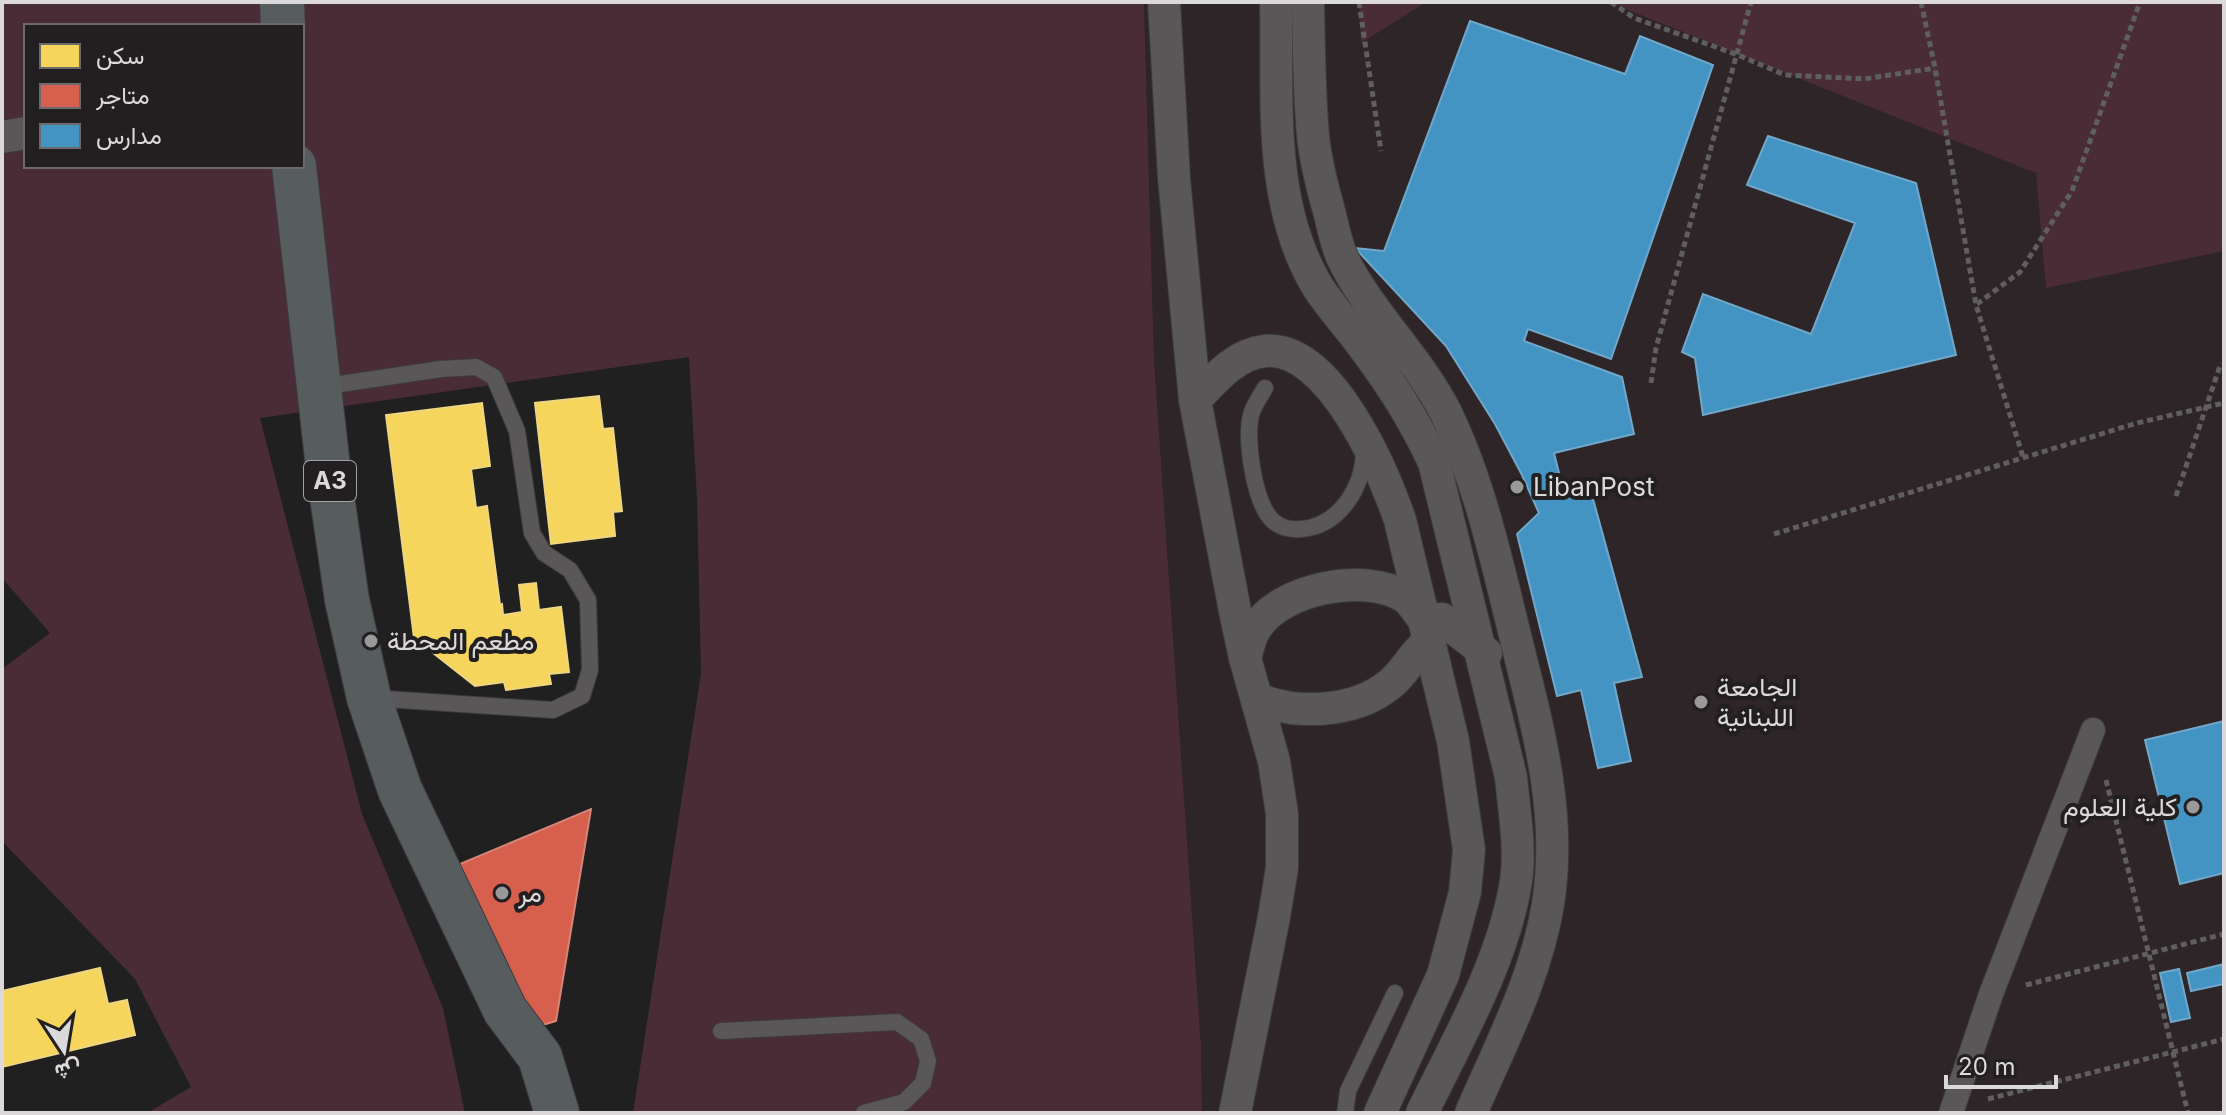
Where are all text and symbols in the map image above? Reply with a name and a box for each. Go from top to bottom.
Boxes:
legend [24,24,304,168]
text: سكن [96,41,145,70]
text: متاجر [95,81,150,111]
text: مدارس [96,121,162,151]
road number: A3 [304,461,356,501]
place label: LibanPost [1533,471,1654,502]
marker: LibanPost [1508,478,1526,496]
place label: مطعم المحطة [387,625,534,658]
marker: مطعم المحطة [362,632,380,650]
place label: الجامعة اللبنانية [1717,671,1797,732]
marker: الجامعة اللبنانية [1692,693,1710,711]
place label: كلية العلوم [2063,791,2177,824]
marker: كلية العلوم [2184,798,2202,816]
place label: مر [517,877,542,909]
marker: مر [493,884,511,902]
north arrow [24,1011,104,1091]
scale bar [1946,1039,2056,1089]
text: 20 m [1958,1052,2016,1081]
text: ش [52,1054,84,1086]

